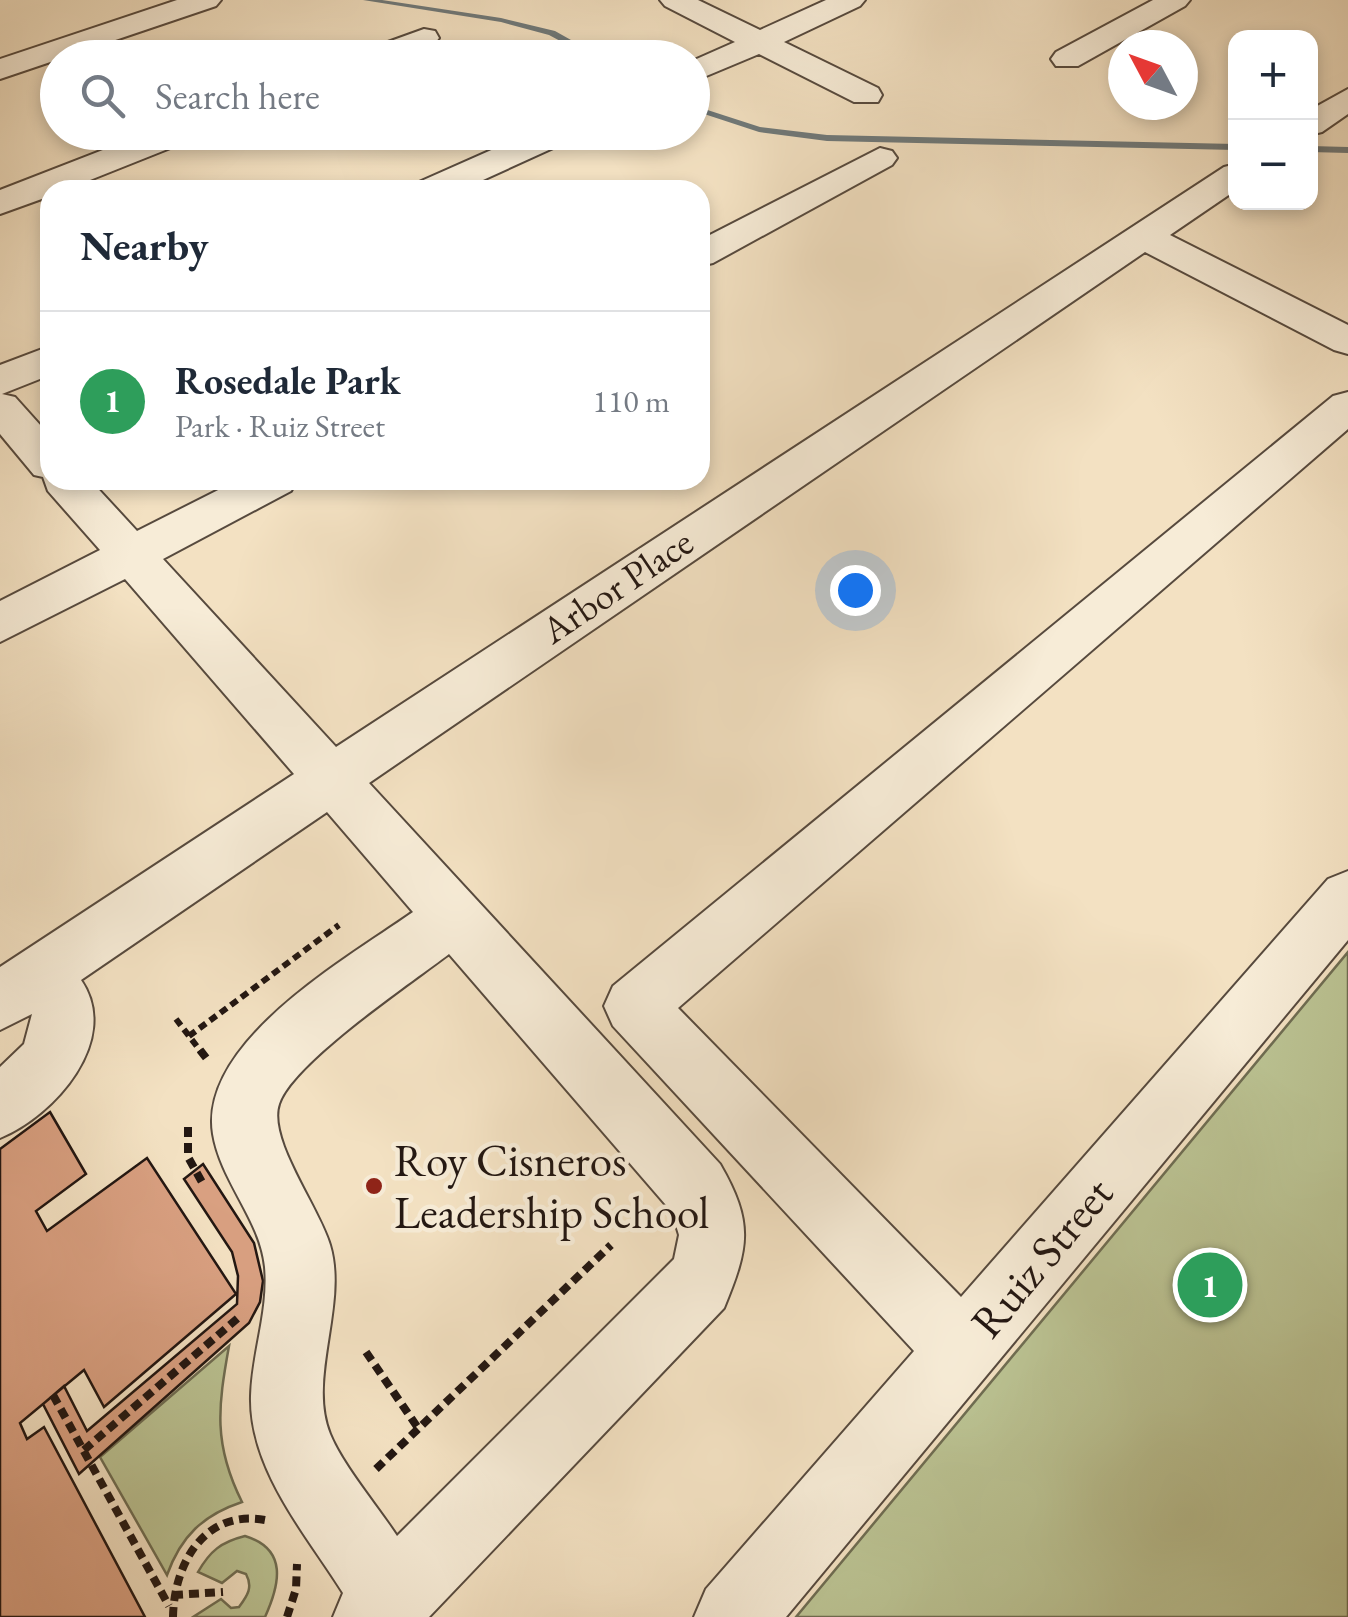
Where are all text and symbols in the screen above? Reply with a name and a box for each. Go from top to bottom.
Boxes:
north arrow [1108,30,1198,120]
map controls [1228,30,1318,210]
button: + [1228,30,1318,120]
search box [40,40,710,150]
icon: search [75,68,130,123]
text: Search here [155,71,320,120]
button: − [1228,120,1318,210]
text: Nearby [80,218,209,273]
text: Rosedale Park [175,356,400,405]
text: 1 [104,380,121,422]
text: 110 m [593,380,670,422]
text: Park · Ruiz Street [175,405,385,447]
street label: Arbor Place [531,517,702,655]
your location [830,565,881,616]
place label: Roy Cisneros Leadership School [394,1131,709,1241]
street label: Ruiz Street [957,1165,1125,1349]
marker: Roy Cisneros Leadership School [363,1175,385,1197]
pin: 1 [1178,1248,1242,1322]

